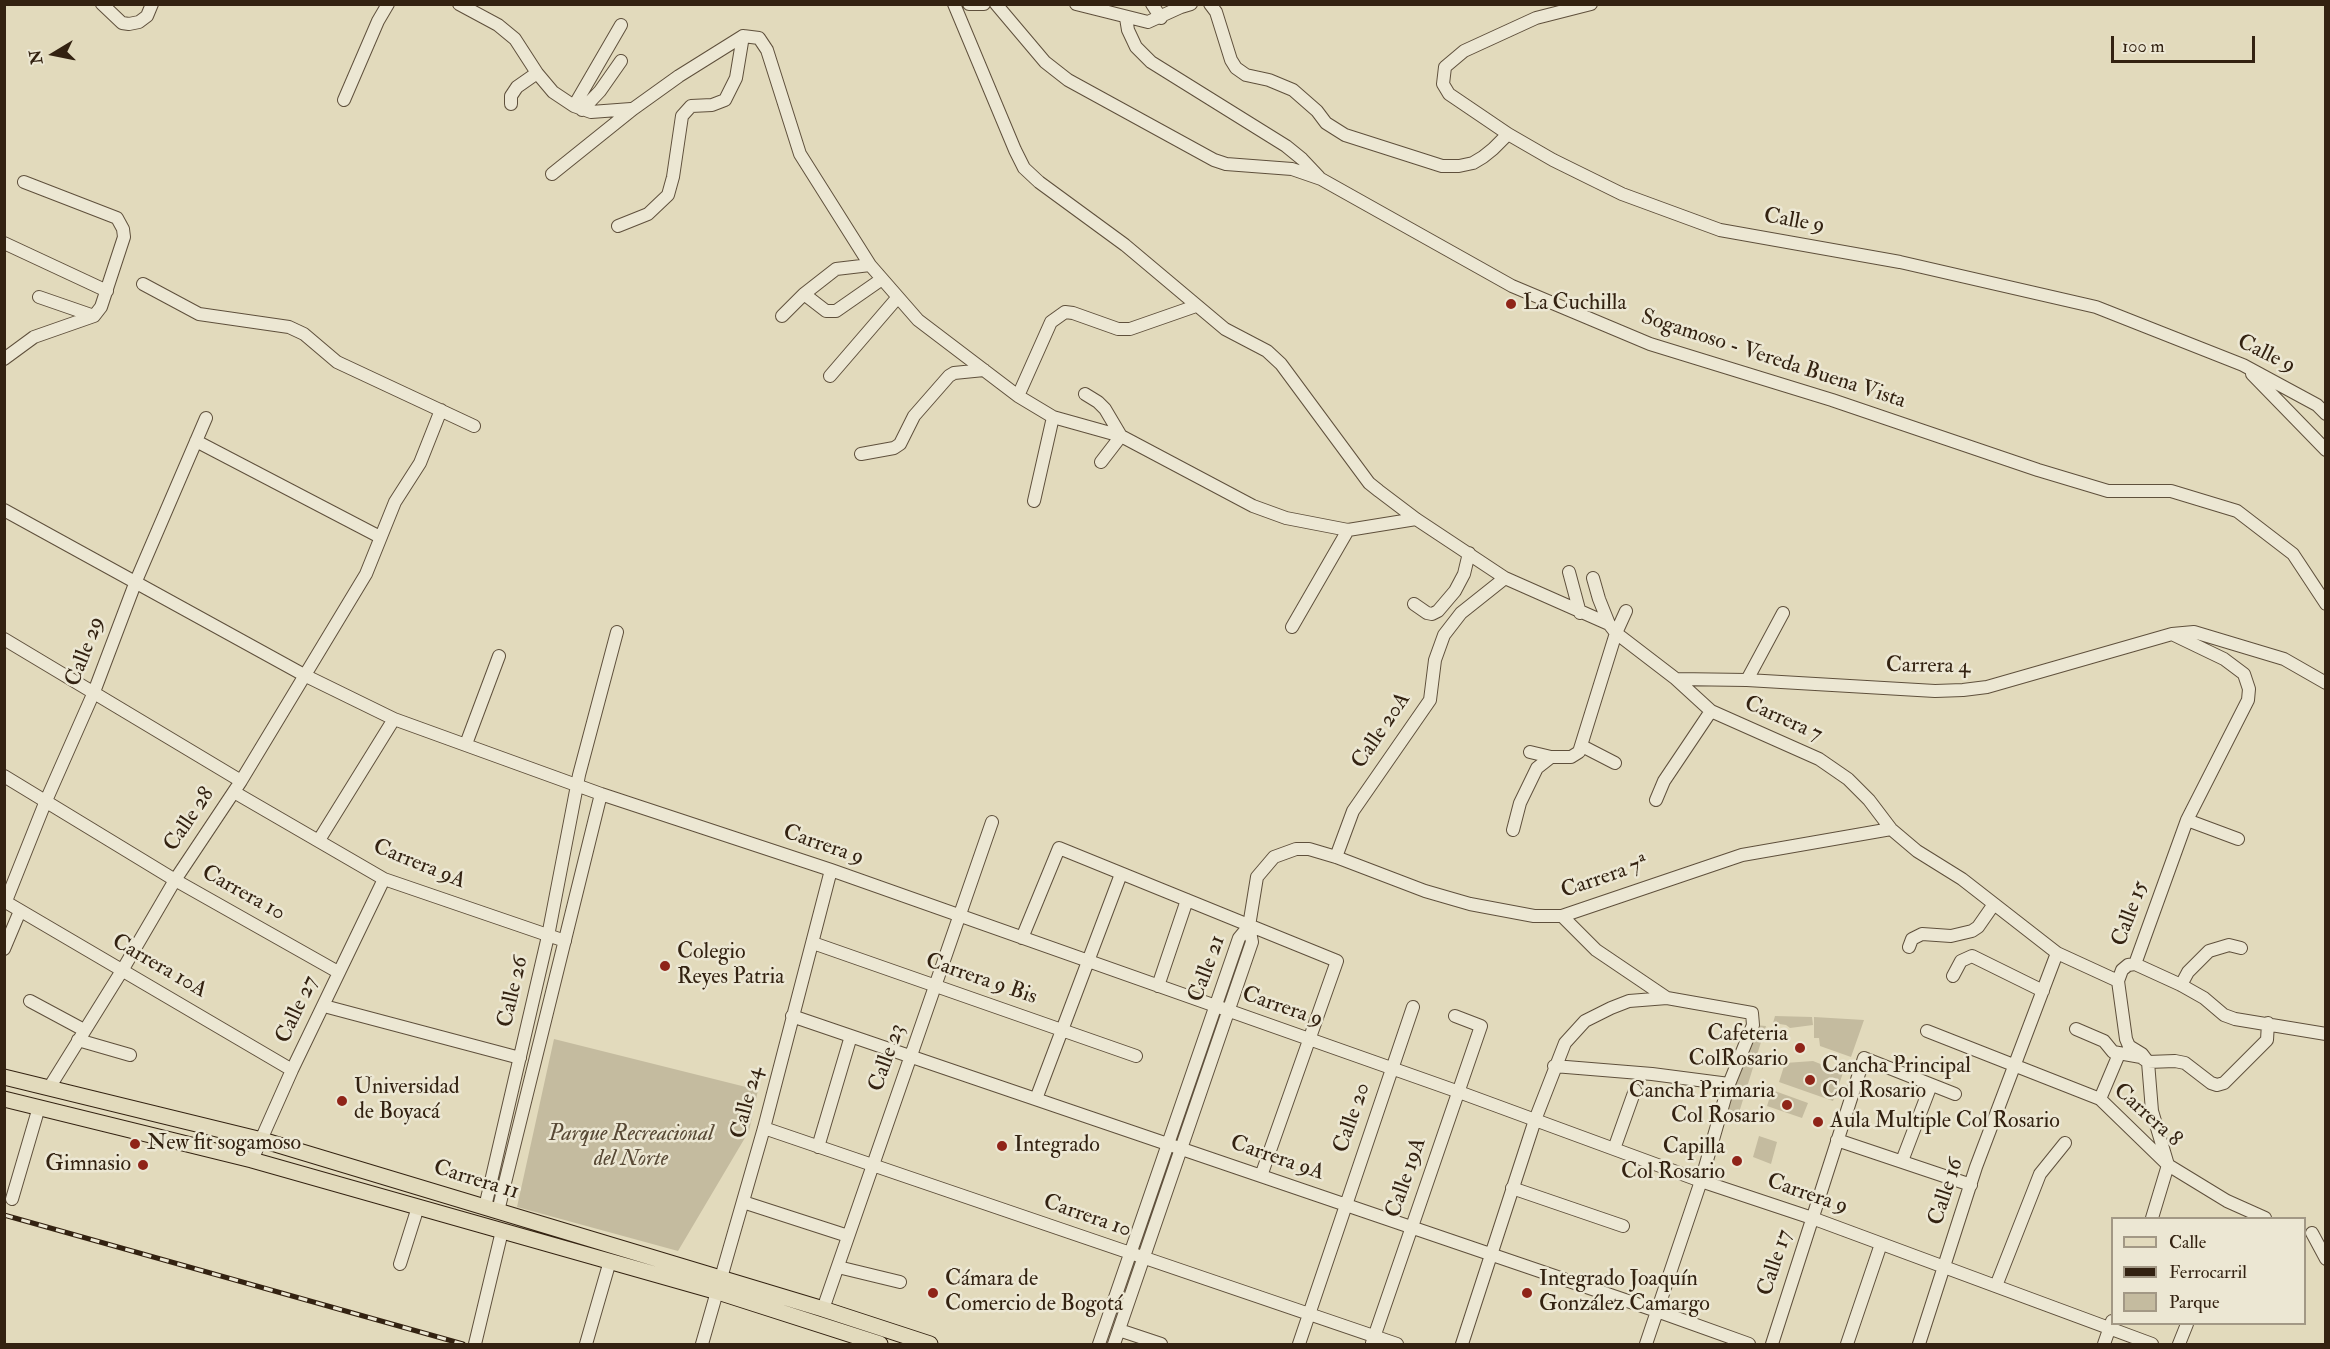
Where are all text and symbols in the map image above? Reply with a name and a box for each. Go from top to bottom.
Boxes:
north arrow [24,24,84,84]
scale bar [2114,24,2258,62]
text: 100 m [2122,35,2165,58]
text: N [25,48,47,66]
street label: Calle 9 [1761,204,1827,240]
place label: La Cuchilla [1523,291,1627,317]
marker: La Cuchilla [1504,297,1518,311]
street label: Sogamoso - Vereda Buena Vista [1637,305,1909,415]
street label: Calle 9 [2233,330,2299,380]
street label: Calle 29 [61,613,111,691]
street label: Carrera 4 [1886,653,1970,681]
street label: Calle 20A [1347,688,1417,774]
street label: Carrera 7 [1740,691,1826,749]
street label: Calle 28 [159,783,221,857]
street label: Carrera 9 [779,820,867,872]
street label: Carrera 9A [369,834,469,896]
street label: Carrera 7ª [1558,851,1652,905]
street label: Carrera 10 [197,860,289,928]
street label: Calle 15 [2107,878,2155,950]
street label: Carrera 10A [107,929,211,1005]
street label: Calle 21 [1184,932,1232,1006]
place label: Colegio Reyes Patria [677,940,784,992]
street label: Carrera 9 Bis [922,949,1040,1011]
street label: Calle 26 [493,954,535,1030]
marker: Colegio Reyes Patria [658,959,672,973]
street label: Calle 27 [271,972,325,1048]
street label: Carrera 9 [1238,982,1326,1034]
street label: Calle 23 [864,1021,912,1095]
place label: Cafeteria ColRosario [1689,1022,1788,1074]
marker: Cafeteria ColRosario [1793,1041,1807,1055]
place label: Cancha Principal Col Rosario [1822,1054,1971,1106]
street label: Calle 24 [726,1064,770,1142]
marker: Cancha Principal Col Rosario [1803,1073,1817,1087]
place label: Universidad de Boyacá [354,1075,460,1126]
street label: Carrera 8 [2107,1078,2187,1154]
street label: Calle 20 [1329,1079,1377,1157]
place label: Cancha Primaria Col Rosario [1629,1079,1775,1130]
marker: Universidad de Boyacá [335,1094,349,1108]
marker: Cancha Primaria Col Rosario [1780,1098,1794,1112]
place label: Aula Multiple Col Rosario [1830,1109,2060,1135]
marker: Aula Multiple Col Rosario [1811,1115,1825,1129]
park label: Parque Recreacional del Norte [549,1122,713,1174]
place label: New fit sogamoso [147,1131,301,1157]
street label: Carrera 9A [1227,1131,1327,1187]
place label: Integrado [1014,1133,1100,1159]
street label: Calle 19A [1381,1134,1433,1222]
place label: Capilla Col Rosario [1621,1135,1725,1186]
marker: New fit sogamoso [128,1137,142,1151]
marker: Integrado [995,1139,1009,1153]
place label: Gimnasio [45,1152,131,1178]
marker: Capilla Col Rosario [1730,1154,1744,1168]
street label: Carrera 11 [430,1155,522,1207]
street label: Calle 16 [1924,1155,1970,1229]
marker: Gimnasio [136,1158,150,1172]
street label: Carrera 9 [1763,1169,1851,1221]
street label: Carrera 10 [1039,1190,1135,1244]
legend [2111,1217,2306,1325]
street label: Calle 17 [1753,1227,1799,1299]
text: Calle [2169,1231,2206,1254]
text: Ferrocarril [2169,1261,2247,1284]
place label: Cámara de Comercio de Bogotá [945,1267,1123,1318]
place label: Integrado Joaquín González Camargo [1539,1267,1710,1318]
marker: Cámara de Comercio de Bogotá [926,1286,940,1300]
marker: Integrado Joaquín González Camargo [1520,1286,1534,1300]
text: Parque [2169,1291,2219,1314]

